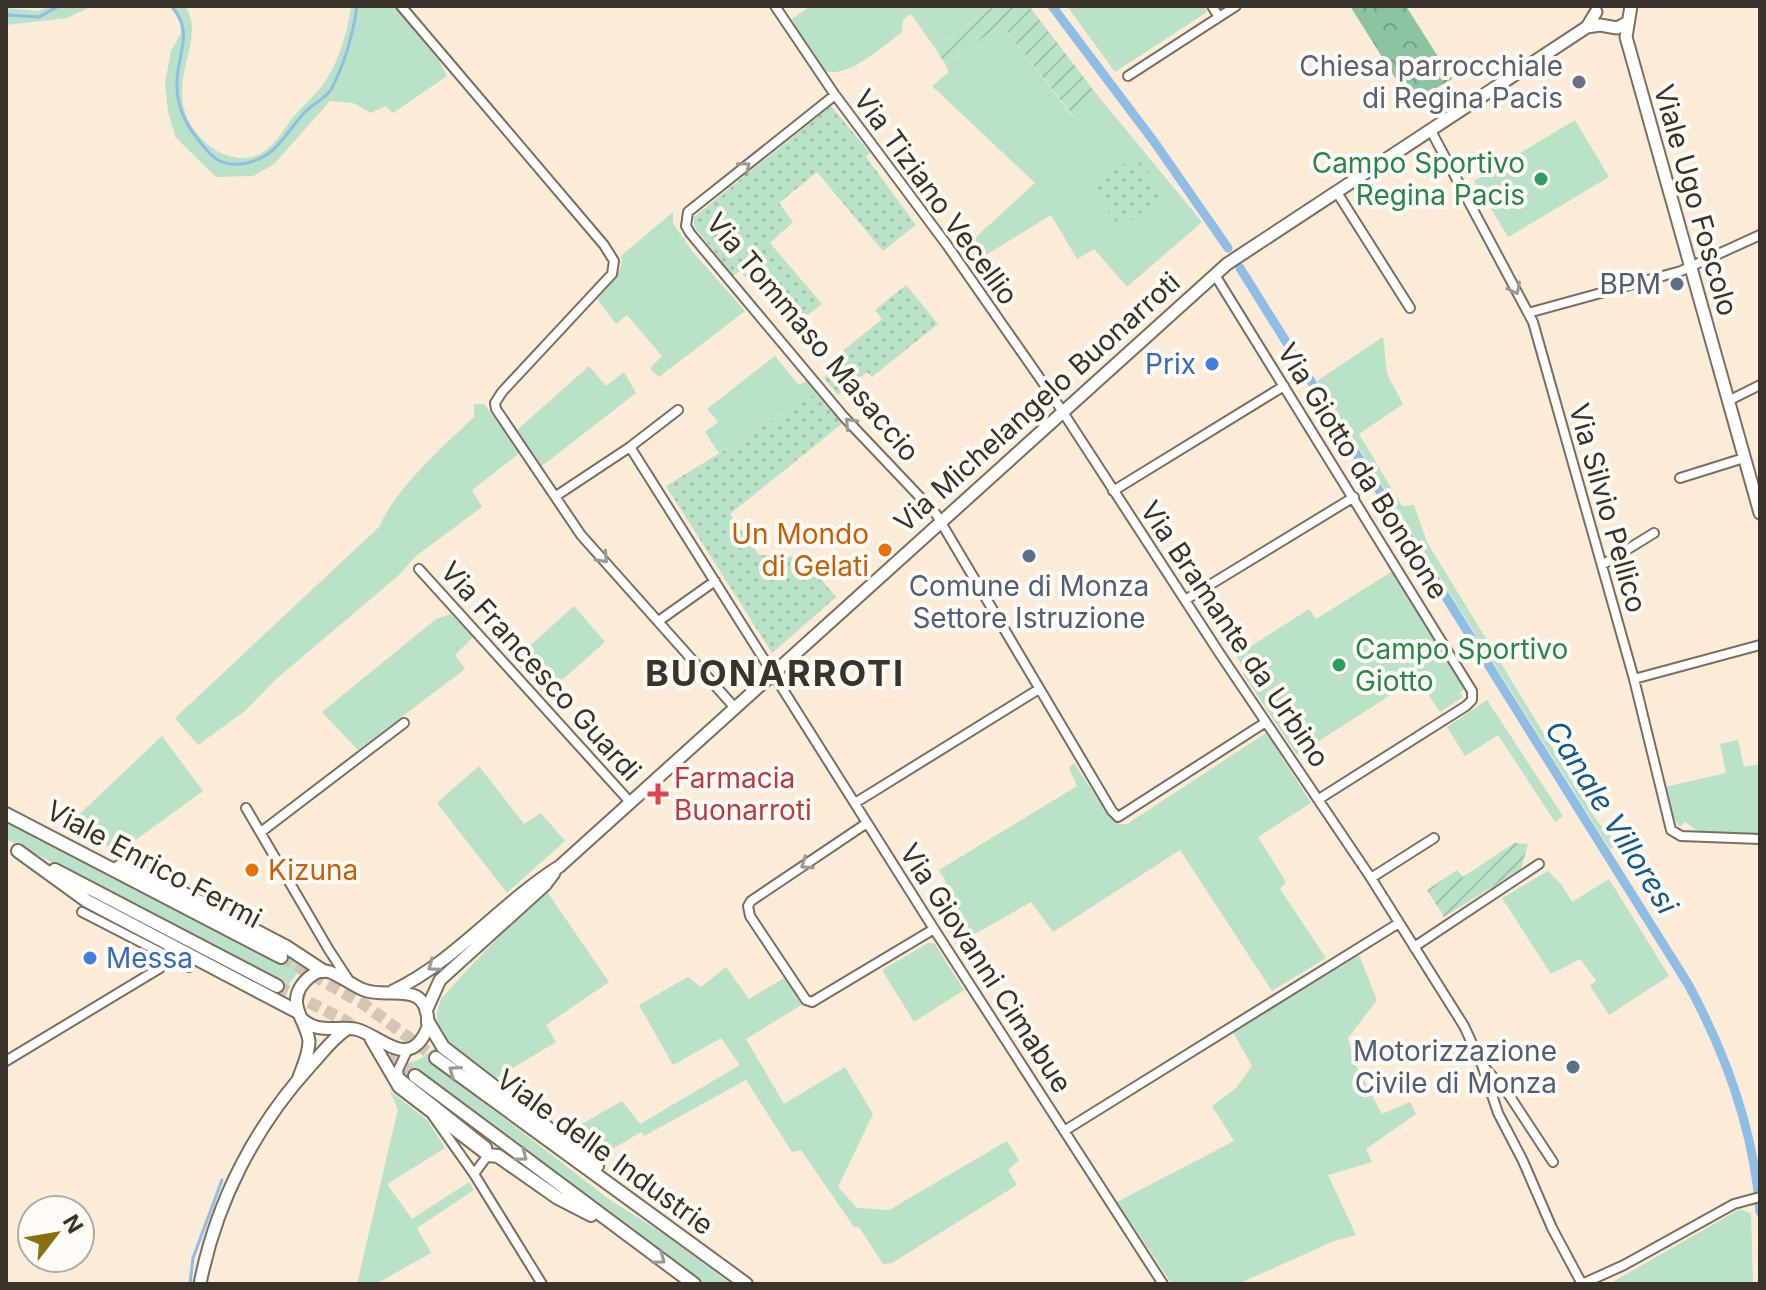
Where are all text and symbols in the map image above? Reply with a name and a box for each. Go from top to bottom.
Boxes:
place label: Chiesa parrocchiale di Regina Pacis [1299,49,1563,115]
marker: Chiesa parrocchiale di Regina Pacis [1570,73,1588,91]
street label: Viale Ugo Foscolo [1647,81,1745,319]
street label: Via Tiziano Vecellio [847,83,1025,311]
place label: Campo Sportivo Regina Pacis [1312,146,1525,212]
one-way arrow [736,162,751,176]
marker: Campo Sportivo Regina Pacis [1532,170,1550,188]
street label: Via Tommaso Masaccio [699,206,927,468]
street label: Via Michelangelo Buonarroti [887,265,1187,539]
place label: BPM [1600,267,1661,301]
marker: BPM [1668,275,1686,293]
one-way arrow [1506,281,1521,296]
street label: Via Giotto da Bondone [1270,337,1456,605]
place label: Prix [1145,347,1196,381]
marker: Prix [1203,355,1221,373]
street label: Via Silvio Pellico [1562,400,1654,616]
one-way arrow [846,418,860,433]
street label: Via Bramante da Urbino [1133,494,1337,774]
place label: Un Mondo di Gelati [731,517,869,583]
marker: Un Mondo di Gelati [876,541,894,559]
marker: Comune di Monza Settore Istruzione [1020,547,1038,565]
one-way arrow [593,549,607,564]
street label: Via Francesco Guardi [434,554,648,788]
place label: Comune di Monza Settore Istruzione [909,569,1149,635]
place label: Campo Sportivo Giotto [1355,632,1568,698]
district label: BUONARROTI [645,651,905,695]
marker: Campo Sportivo Giotto [1330,656,1348,674]
water label: Canale Villoresi [1538,714,1686,921]
place label: Farmacia Buonarroti [674,761,812,827]
marker: Farmacia Buonarroti [649,785,667,803]
street label: Viale Enrico Fermi [41,793,267,935]
street label: Via Giovanni Cimabue [893,837,1079,1099]
place label: Kizuna [268,853,358,887]
one-way arrow [801,854,815,869]
marker: Kizuna [243,861,261,879]
place label: Messa [106,941,193,975]
marker: Messa [81,949,99,967]
one-way arrow [427,956,442,971]
place label: Motorizzazione Civile di Monza [1353,1034,1557,1100]
marker: Motorizzazione Civile di Monza [1564,1058,1582,1076]
street label: Viale delle Industrie [490,1062,720,1242]
one-way arrow [448,1066,462,1081]
one-way arrow [513,1147,528,1161]
north arrow [16,1194,96,1274]
text: N [58,1210,89,1238]
one-way arrow [651,1249,666,1263]

